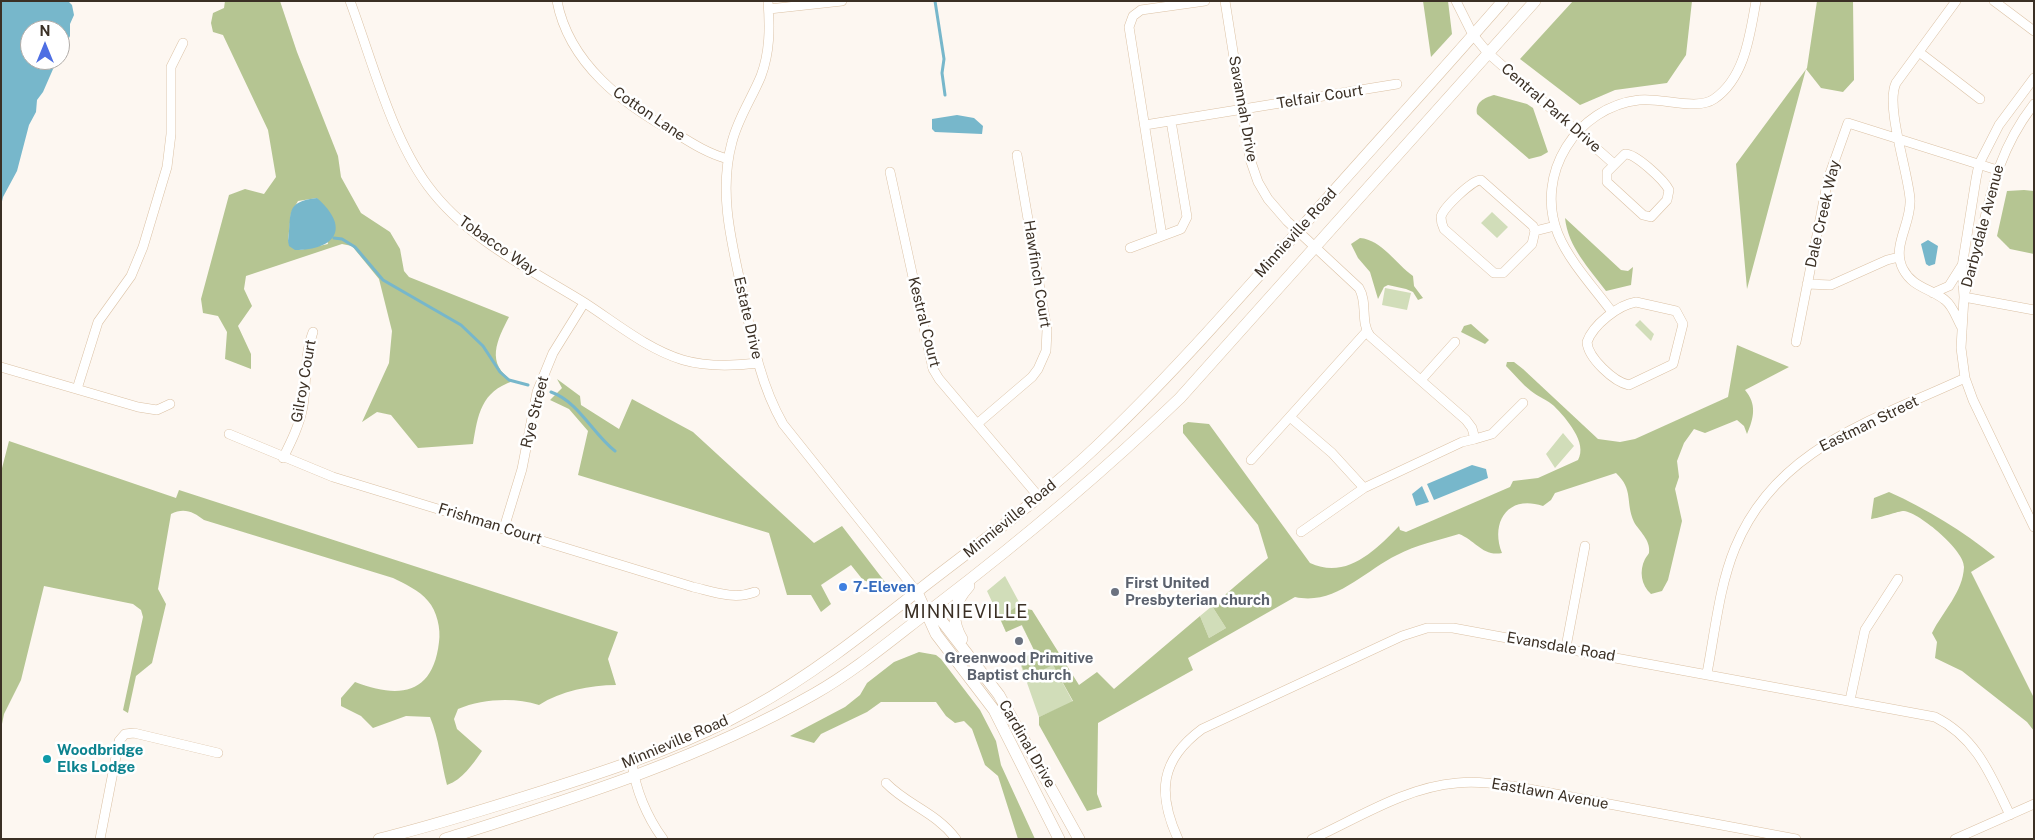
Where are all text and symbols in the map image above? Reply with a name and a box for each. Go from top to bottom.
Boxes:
north arrow [20,20,70,70]
text: N [40,23,50,39]
street label: Savannah Drive [1225,55,1261,163]
street label: Central Park Drive [1497,60,1605,156]
street label: Telfair Court [1276,81,1364,113]
street label: Cotton Lane [609,83,689,145]
street label: Dale Creek Way [1802,158,1844,270]
street label: Darbydale Avenue [1958,163,2008,289]
street label: Minnieville Road [1251,185,1341,281]
street label: Tobacco Way [455,212,541,280]
street label: Hawfinch Court [1020,219,1054,329]
street label: Estate Drive [730,275,766,361]
street label: Kestral Court [904,275,944,369]
street label: Gilroy Court [288,338,320,424]
street label: Rye Street [517,374,553,450]
street label: Eastman Street [1817,392,1921,456]
street label: Minnieville Road [960,476,1060,562]
street label: Frishman Court [436,500,544,548]
place label: First United Presbyterian church [1125,574,1270,609]
place label: 7-Eleven [853,578,916,596]
marker: 7-Eleven [837,581,849,593]
marker: First United Presbyterian church [1109,586,1121,598]
district label: MINNIEVILLE [902,601,1030,623]
street label: Evansdale Road [1505,629,1617,665]
marker: Greenwood Primitive Baptist church [1013,635,1025,647]
place label: Greenwood Primitive Baptist church [945,649,1093,684]
street label: Cardinal Drive [995,697,1059,791]
street label: Minnieville Road [619,711,731,773]
place label: Woodbridge Elks Lodge [57,741,143,776]
marker: Woodbridge Elks Lodge [41,753,53,765]
street label: Eastlawn Avenue [1490,775,1610,813]

